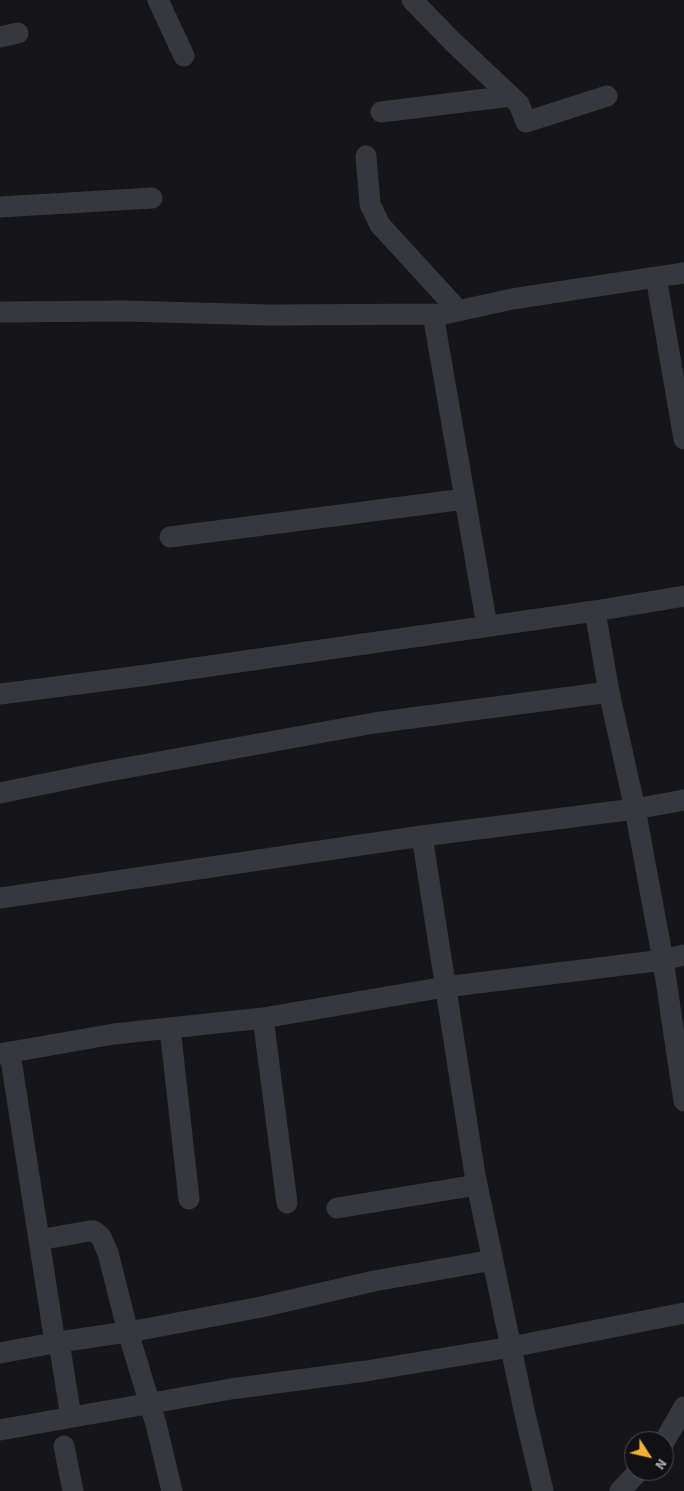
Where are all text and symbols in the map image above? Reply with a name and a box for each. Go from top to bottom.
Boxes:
north arrow [624,1431,674,1481]
text: N [650,1454,671,1474]

